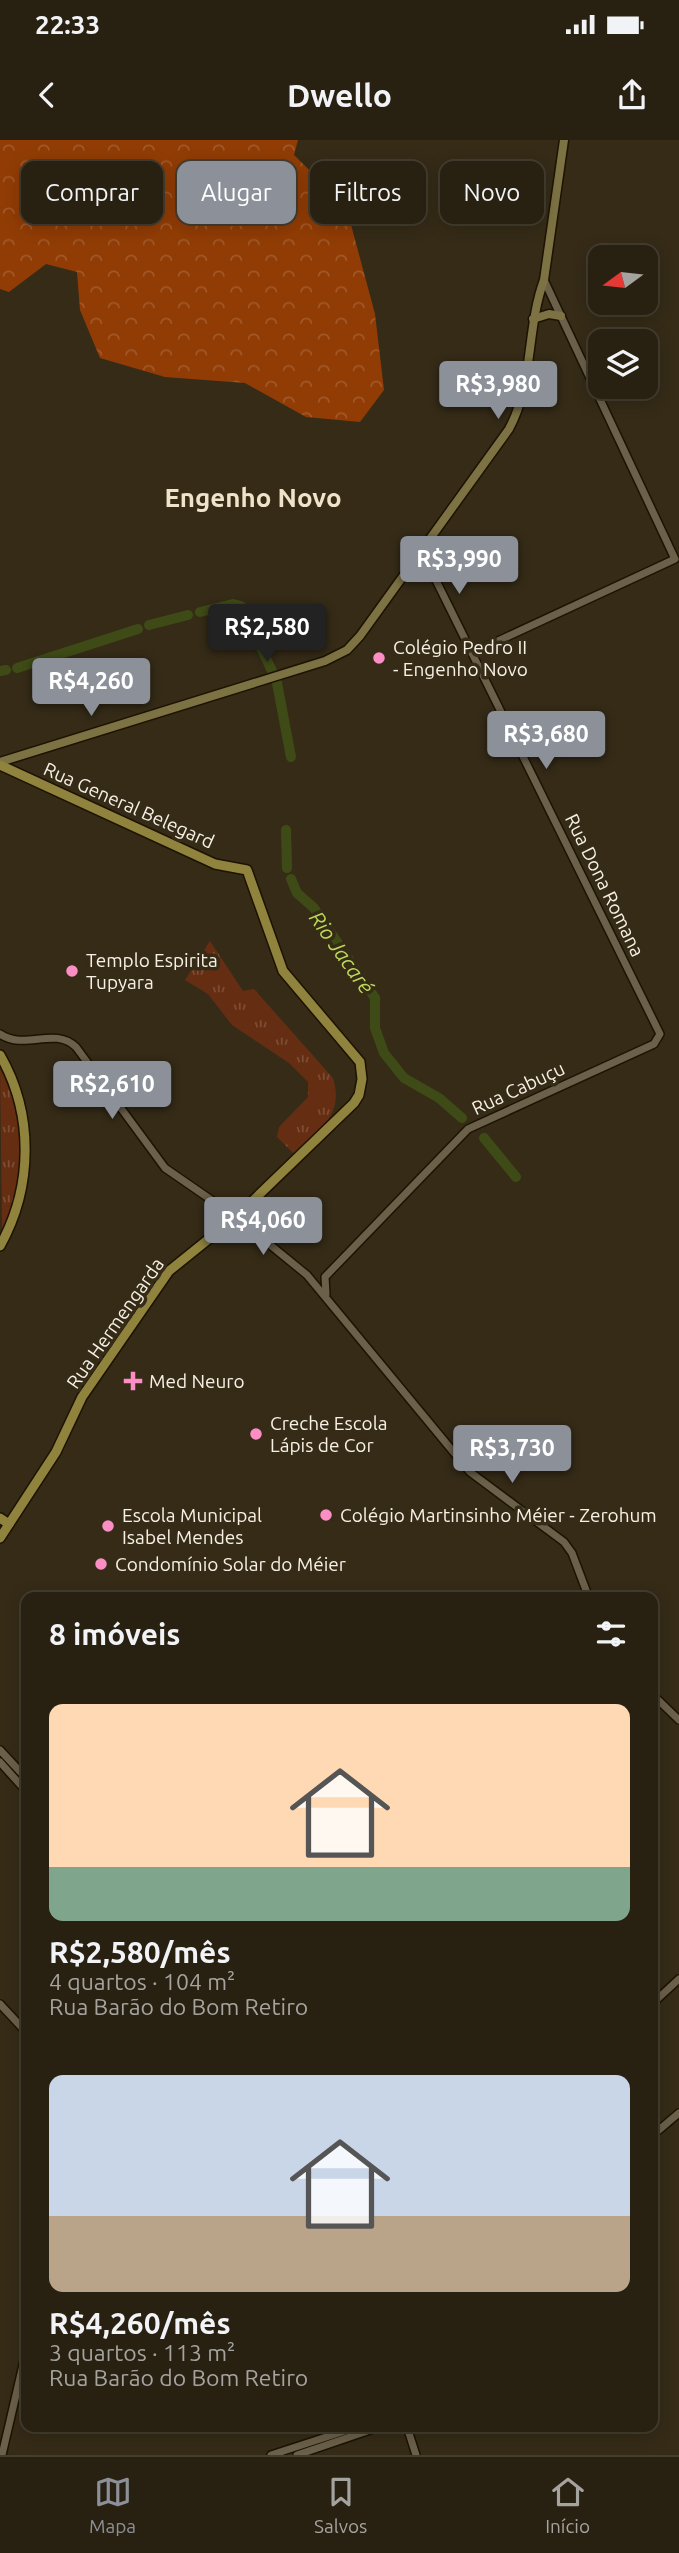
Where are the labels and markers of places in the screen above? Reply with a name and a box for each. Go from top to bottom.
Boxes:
pin: R$3,980 [433,362,563,421]
pin: R$3,990 [394,536,524,596]
pin: R$2,580 [202,604,332,664]
place label: Colégio Pedro II - Engenho Novo [393,636,528,680]
marker: Colégio Pedro II - Engenho Novo [371,650,387,666]
pin: R$4,260 [26,658,156,718]
pin: R$3,680 [481,712,611,771]
place label: Templo Espirita Tupyara [86,949,218,993]
marker: Templo Espirita Tupyara [64,963,80,979]
pin: R$2,610 [47,1062,177,1121]
pin: R$4,060 [198,1198,328,1257]
place label: Med Neuro [149,1370,245,1392]
marker: Med Neuro [123,1371,143,1391]
place label: Creche Escola Lápis de Cor [270,1412,387,1456]
marker: Creche Escola Lápis de Cor [248,1426,264,1442]
pin: R$3,730 [447,1426,577,1485]
place label: Escola Municipal Isabel Mendes [122,1504,262,1548]
place label: Colégio Martinsinho Méier - Zerohum [340,1504,657,1526]
marker: Colégio Martinsinho Méier - Zerohum [318,1507,334,1523]
marker: Escola Municipal Isabel Mendes [100,1518,116,1534]
place label: Condomínio Solar do Méier [115,1553,346,1575]
marker: Condomínio Solar do Méier [93,1556,109,1572]

